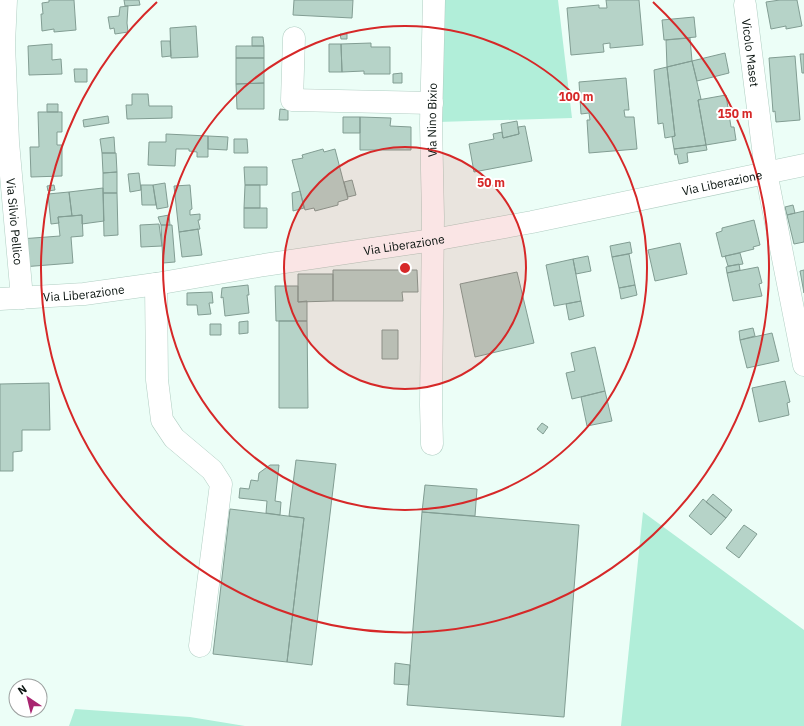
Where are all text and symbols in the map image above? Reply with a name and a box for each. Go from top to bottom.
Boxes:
street label: Vicolo Maset [739,18,763,88]
street label: Via Nino Bixio [423,83,439,157]
text: 100 m [558,89,594,104]
text: 150 m [717,106,753,121]
street label: Via Liberazione [680,166,764,198]
text: 50 m [477,175,505,190]
street label: Via Silvio Pellico [4,178,27,266]
street label: Via Liberazione [362,230,446,258]
centre of rings [398,261,412,275]
street label: Via Liberazione [43,281,126,304]
north arrow [8,678,48,718]
text: N [15,682,30,698]

